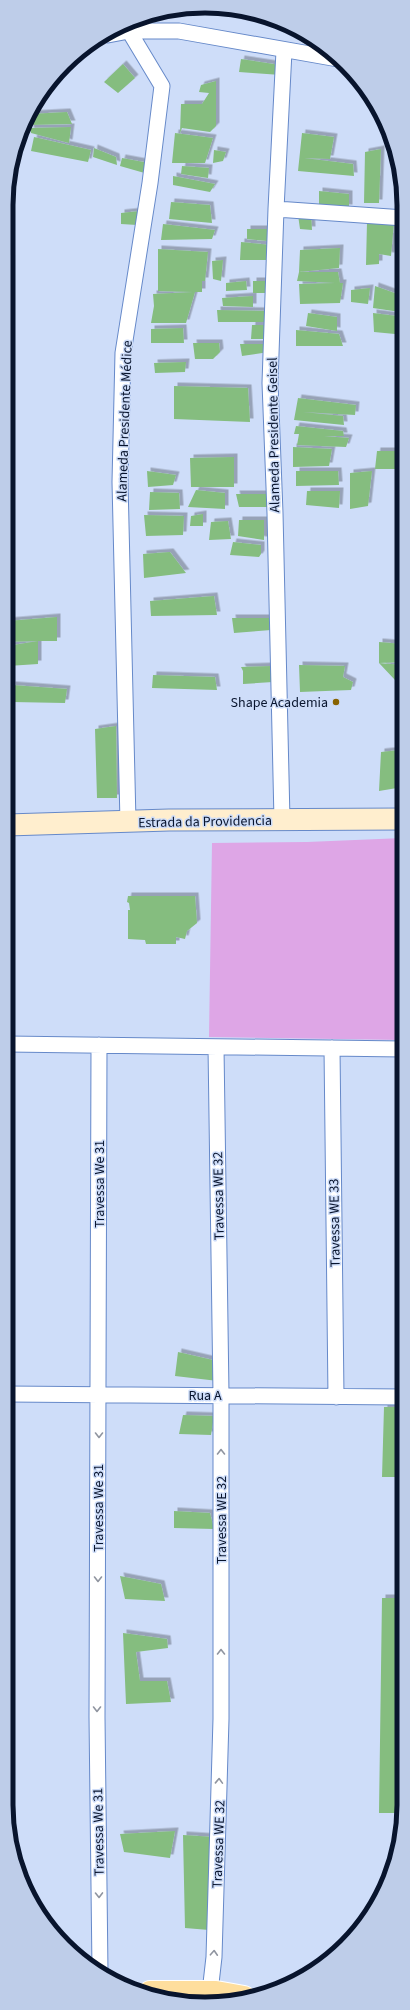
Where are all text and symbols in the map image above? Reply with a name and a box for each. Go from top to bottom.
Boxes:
street label: Alameda Presidente Médice [112,340,138,502]
street label: Alameda Presidente Geisel [263,357,285,513]
place label: Shape Academia [231,693,328,713]
marker: Shape Academia [331,697,341,707]
street label: Estrada da Providencia [138,811,272,833]
street label: Travessa We 31 [90,1140,110,1228]
street label: Travessa WE 32 [208,1151,230,1240]
street label: Travessa WE 33 [324,1178,346,1267]
street label: Rua A [188,1386,222,1406]
one-way arrow [95,1432,103,1438]
one-way arrow [217,1449,225,1455]
street label: Travessa We 31 [89,1464,109,1552]
street label: Travessa WE 32 [212,1476,232,1564]
one-way arrow [94,1576,102,1582]
one-way arrow [217,1649,225,1655]
one-way arrow [93,1706,101,1712]
one-way arrow [215,1778,224,1784]
street label: Travessa We 31 [88,1788,110,1876]
street label: Travessa WE 32 [207,1799,231,1889]
one-way arrow [95,1892,103,1898]
one-way arrow [210,1950,218,1956]

